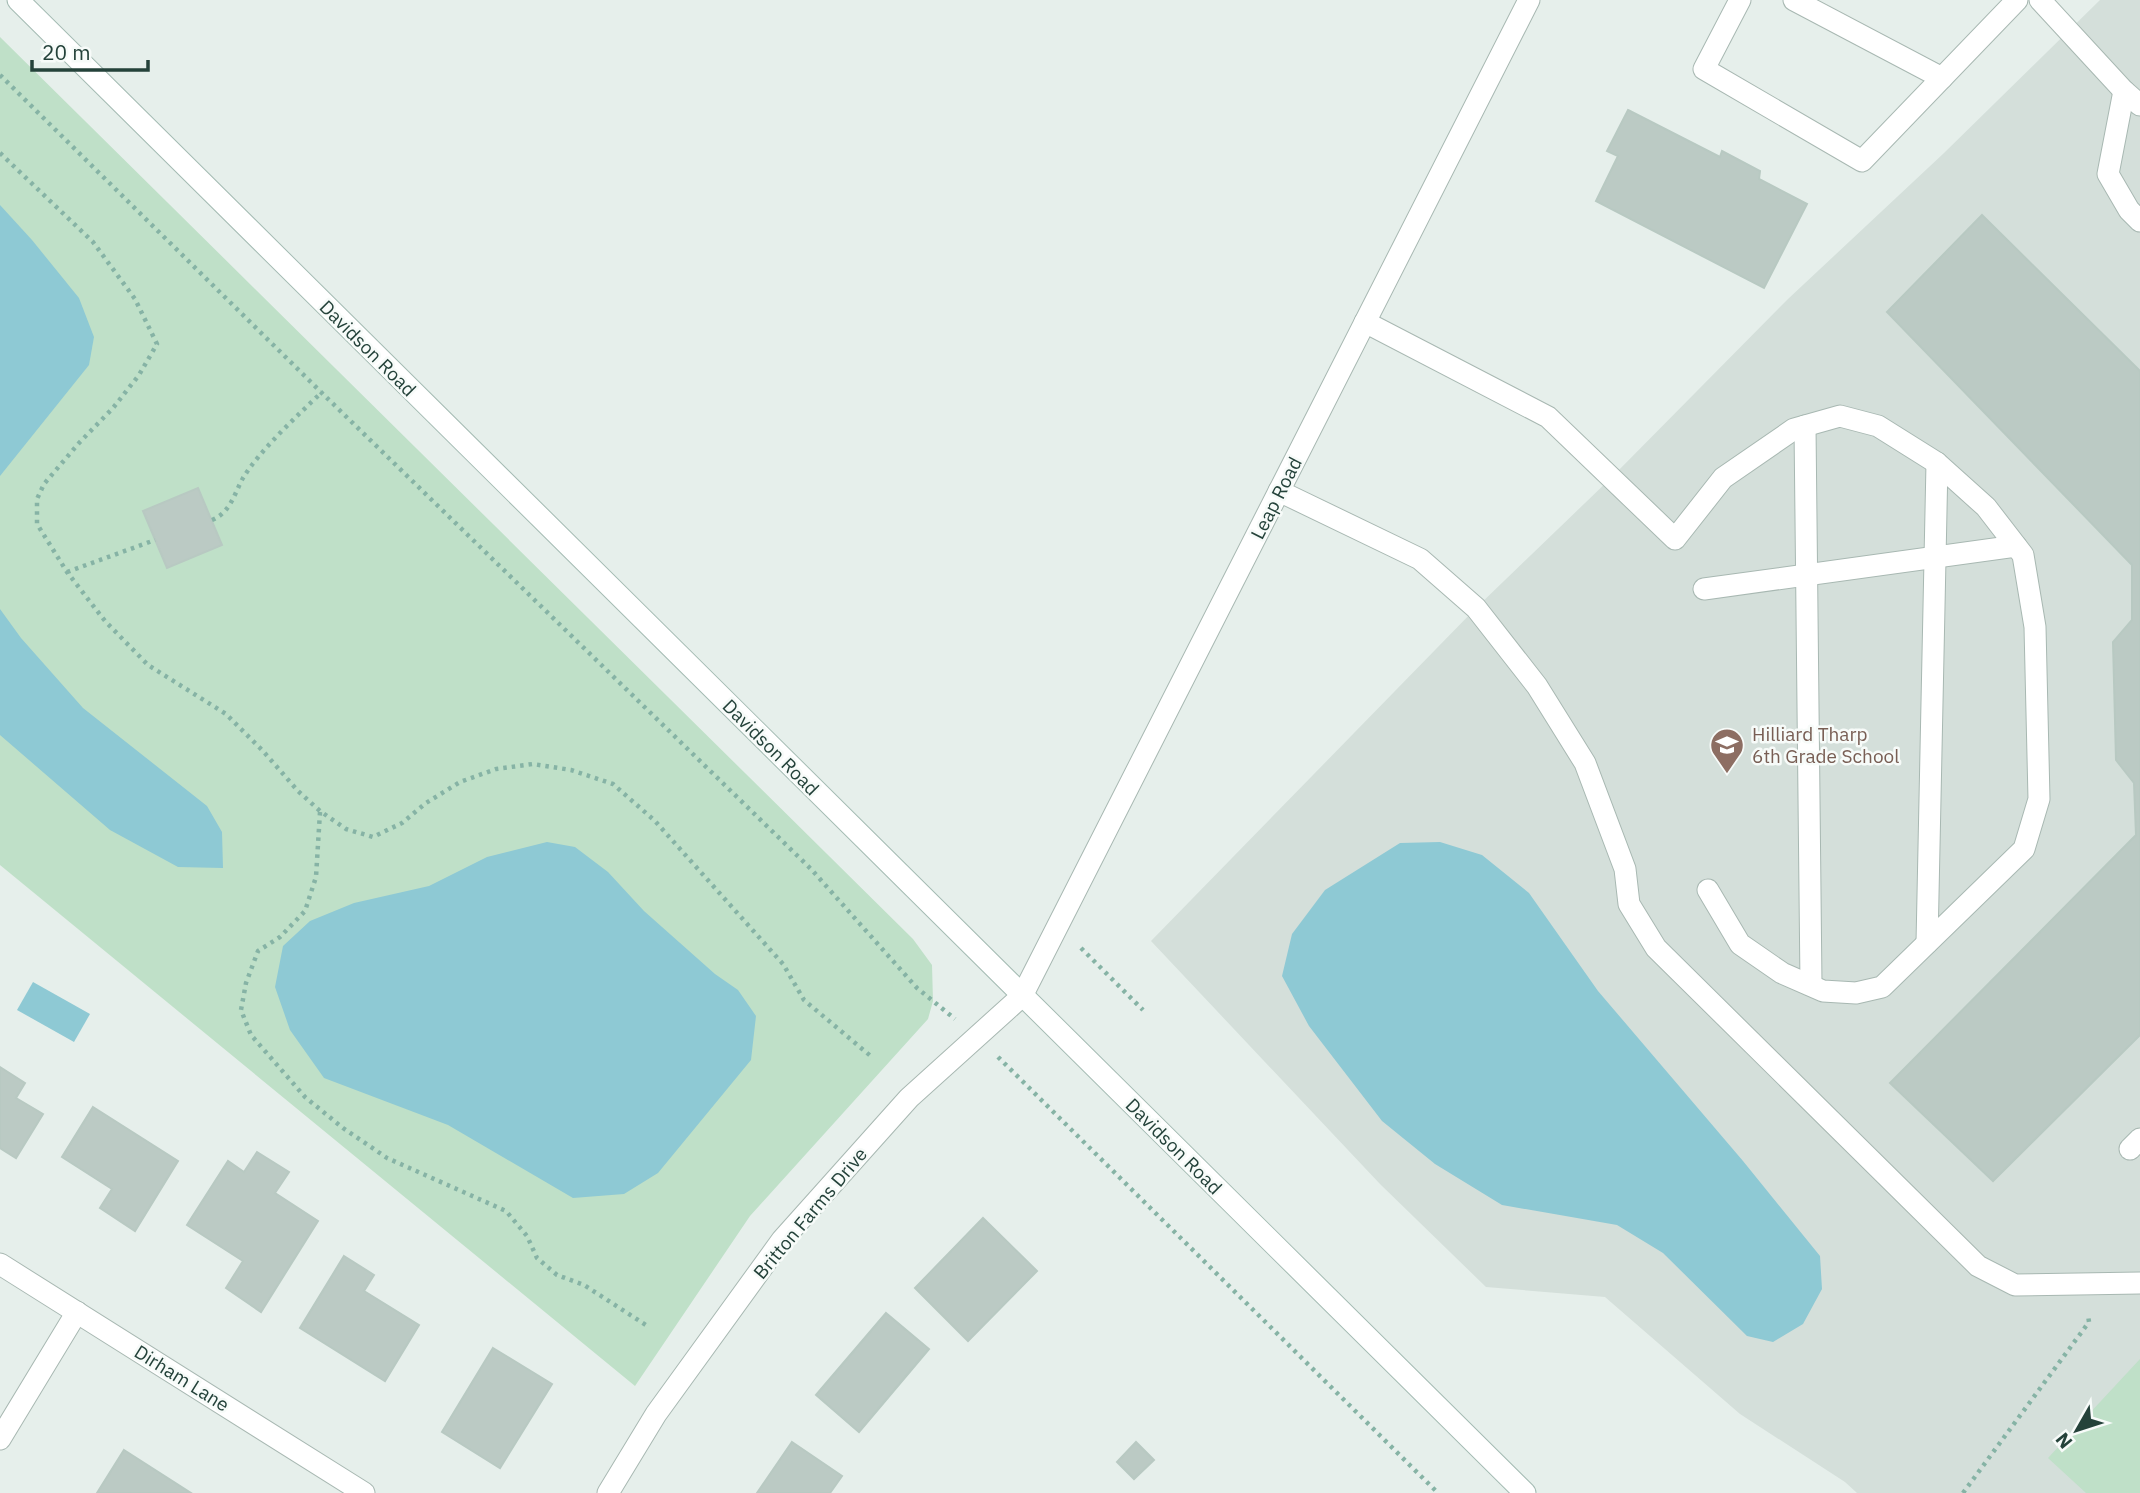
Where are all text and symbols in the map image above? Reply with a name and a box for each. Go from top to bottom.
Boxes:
scale bar [32,28,147,72]
text: 20 m [42,38,91,66]
street label: Davidson Road [315,295,421,401]
street label: Leap Road [1245,453,1307,543]
street label: Davidson Road [718,694,824,800]
place label: Hilliard Tharp 6th Grade School [1752,722,1899,768]
school or university icon: Hilliard Tharp 6th Grade School [1708,726,1746,775]
street label: Davidson Road [1121,1093,1227,1199]
street label: Britton Farms Drive [748,1142,872,1284]
street label: Dirham Lane [130,1339,234,1417]
north arrow [2042,1395,2112,1465]
text: N [2050,1428,2077,1454]

